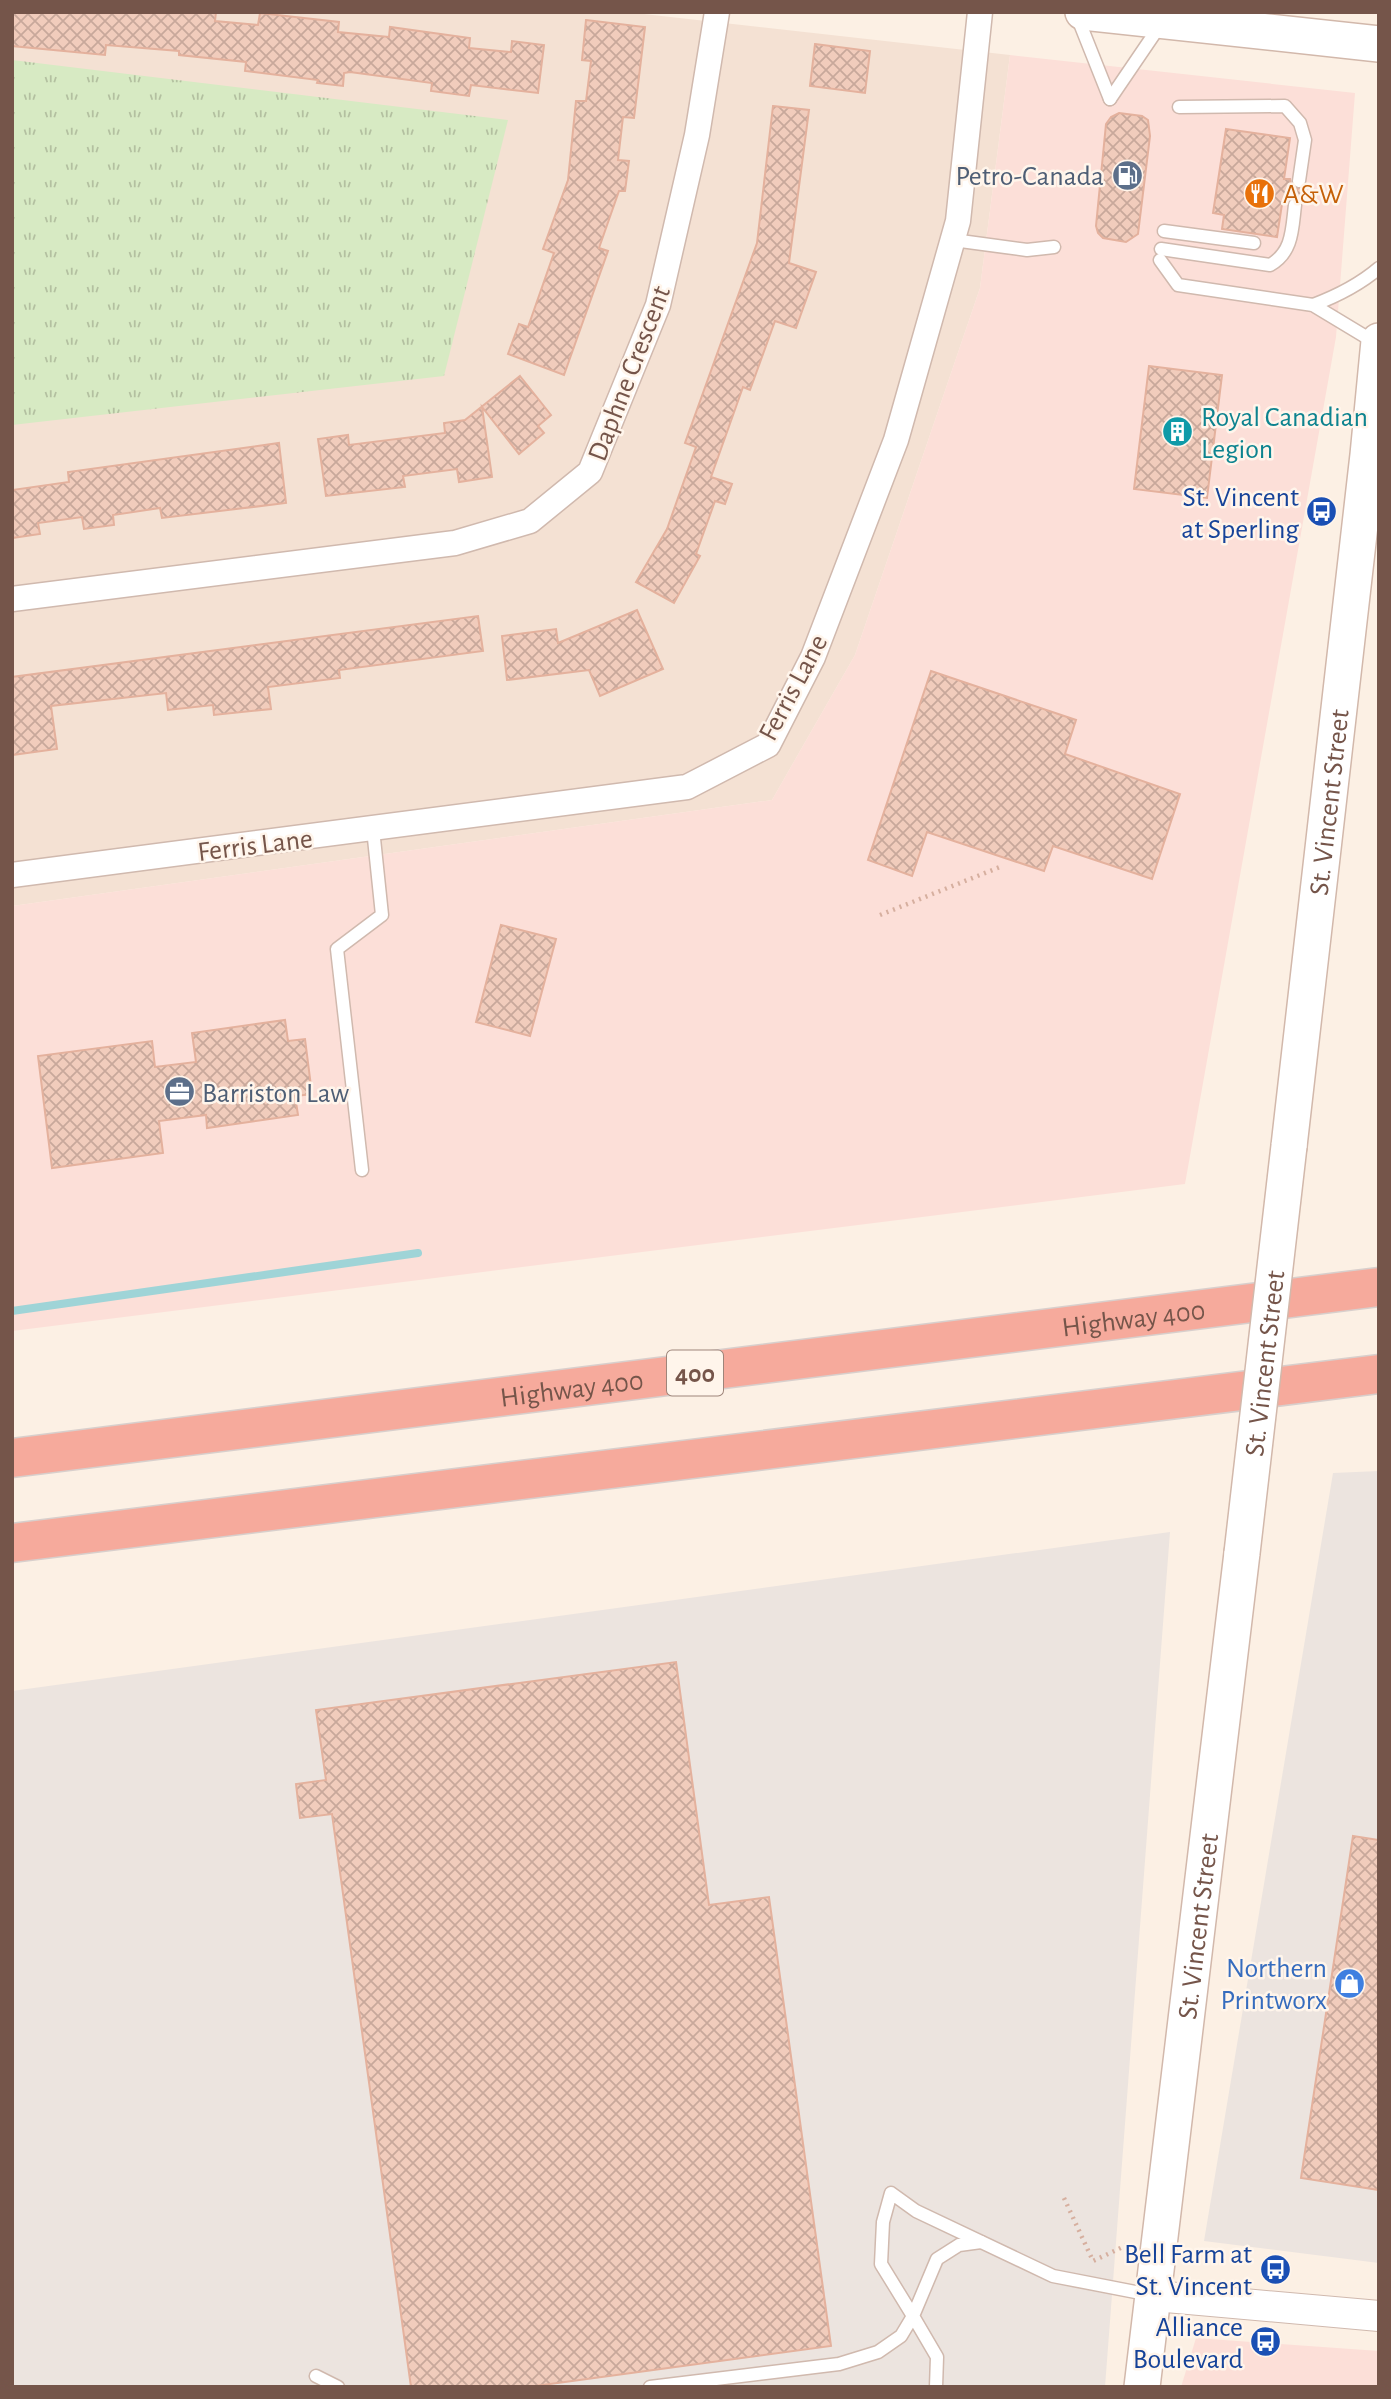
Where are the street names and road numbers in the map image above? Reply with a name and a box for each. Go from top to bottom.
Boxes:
street label: Daphne Crescent [584,282,676,465]
street label: Ferris Lane [754,630,833,746]
street label: St. Vincent Street [1306,708,1355,897]
street label: Ferris Lane [196,825,314,867]
street label: St. Vincent Street [1241,1269,1291,1458]
street label: Highway 400 [1060,1297,1207,1343]
road number: 400 [667,1350,723,1396]
street label: Highway 400 [499,1367,645,1413]
street label: St. Vincent Street [1174,1832,1224,2021]

